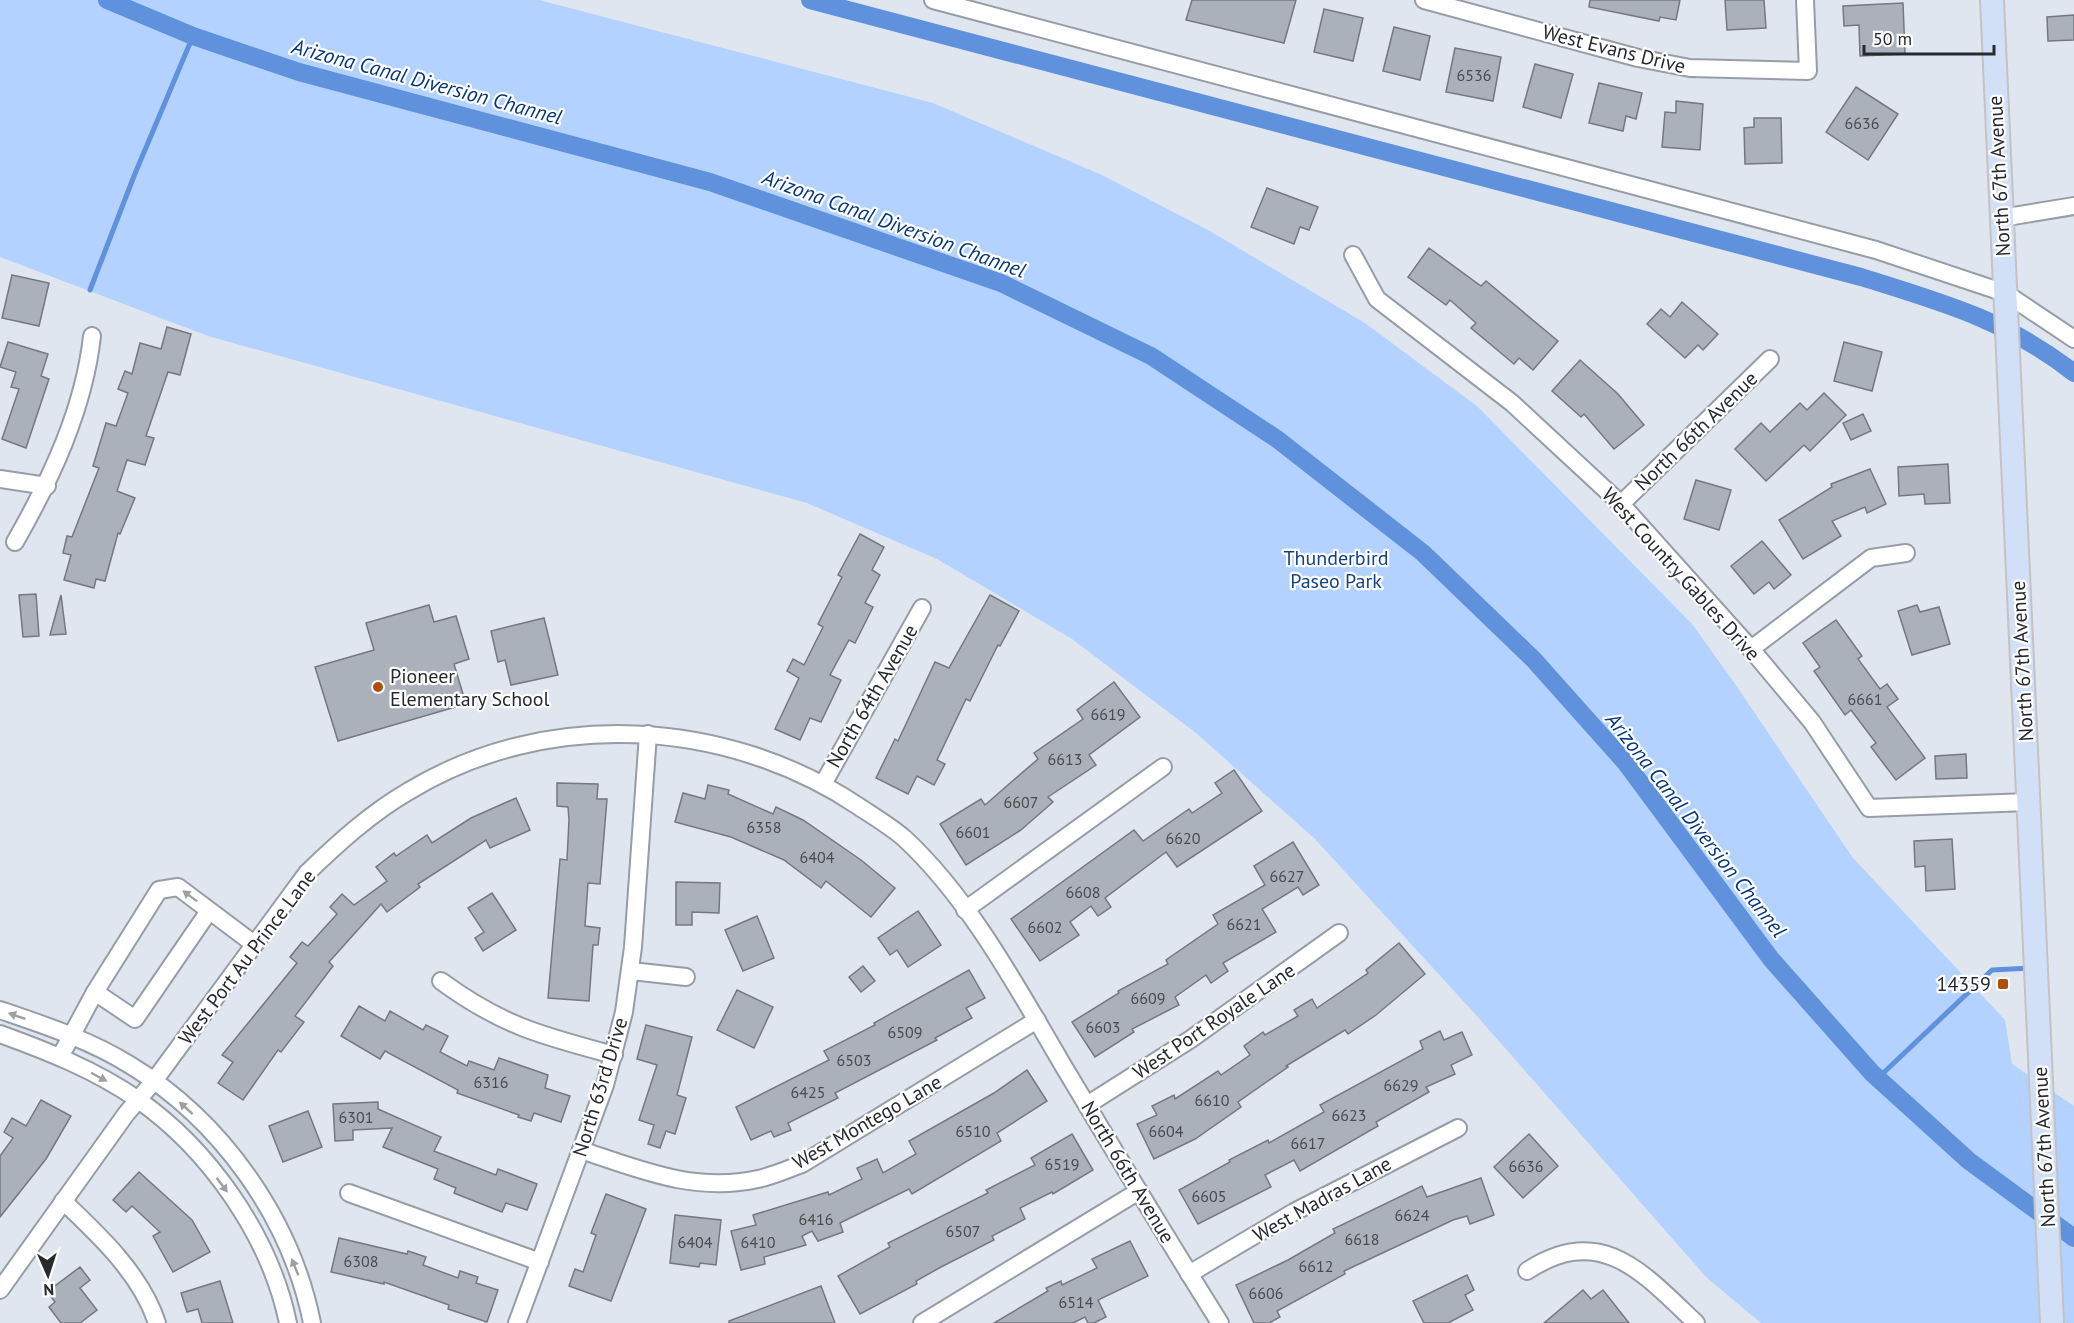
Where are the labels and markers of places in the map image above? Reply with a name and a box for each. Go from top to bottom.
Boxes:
place label: Pioneer Elementary School [390,663,550,712]
marker: Pioneer Elementary School [371,680,385,694]
place label: 14359 [1937,971,1991,997]
marker: 14359 [1996,977,2010,991]

